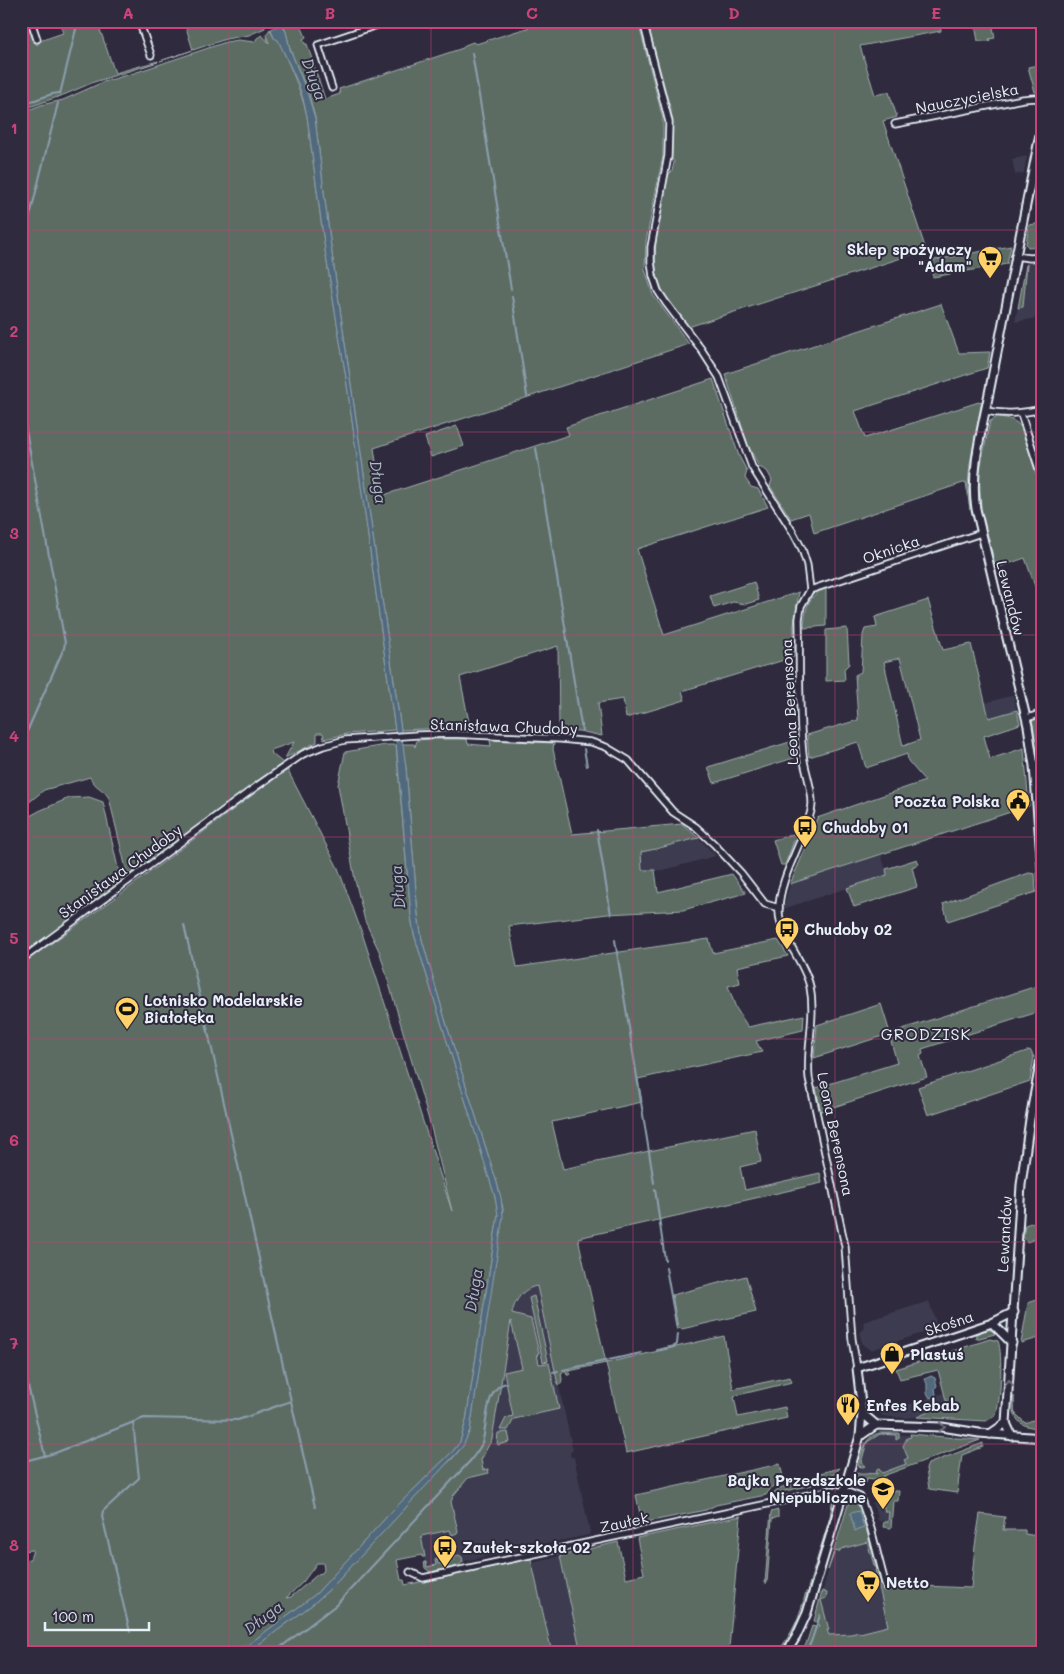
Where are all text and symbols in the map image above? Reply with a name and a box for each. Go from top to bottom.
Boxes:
text: A [122,2,134,23]
text: B [325,2,335,23]
text: C [526,2,538,23]
text: D [728,2,740,23]
text: E [931,2,941,23]
water label: Długa [298,55,332,103]
street label: Nauczycielska [914,78,1020,118]
text: 1 [10,117,18,138]
place label: Sklep spożywczy "Adam" [847,239,972,276]
supermarket icon: Sklep spożywczy "Adam" [977,245,1003,279]
text: 2 [10,320,19,341]
water label: Długa [366,459,392,505]
text: 3 [9,522,19,543]
street label: Oknicka [860,530,922,568]
street label: Lewandów [992,558,1030,638]
street label: Leona Berensona [776,639,802,765]
street label: Stanisława Chudoby [430,713,578,739]
text: 4 [9,725,19,746]
public building icon: Poczta Polska [1005,788,1031,822]
place label: Poczta Polska [894,791,1000,811]
bus stop icon: Chudoby 01 [792,814,818,848]
place label: Chudoby 01 [822,817,908,837]
street label: Stanisława Chudoby [54,819,186,922]
water label: Długa [385,864,409,910]
bus stop icon: Chudoby 02 [774,916,800,950]
place label: Chudoby 02 [804,919,892,939]
text: 5 [9,927,19,948]
place label: Lotnisko Modelarskie Białołęka [144,990,303,1027]
sports icon: Lotnisko Modelarskie Białołęka [114,996,140,1030]
district label: GRODZISK [881,1023,971,1044]
street label: Leona Berensona [813,1070,859,1198]
text: 6 [9,1129,19,1150]
street label: Lewandów [992,1195,1016,1273]
water label: Długa [459,1267,487,1313]
street label: Skośna [922,1306,976,1340]
text: 7 [10,1332,19,1353]
shop icon: Plastuś [879,1341,905,1375]
place label: Plastuś [910,1344,964,1364]
one-way arrow [1004,1379,1015,1387]
restaurant icon: Enfes Kebab [835,1392,861,1426]
place label: Enfes Kebab [866,1395,960,1415]
one-way arrow [939,1421,947,1432]
place label: Bajka Przedszkole Niepubliczne [727,1470,866,1507]
school or university icon: Bajka Przedszkole Niepubliczne [870,1476,896,1510]
street label: Zaułek [598,1507,650,1537]
text: 8 [9,1534,19,1555]
bus stop icon: Zaułek-szkoła 02 [432,1534,458,1568]
place label: Zaułek-szkoła 02 [462,1537,590,1557]
supermarket icon: Netto [855,1569,881,1603]
place label: Netto [886,1572,929,1592]
water label: Długa [239,1595,287,1639]
scale bar [45,1599,149,1631]
text: 100 m [52,1606,94,1626]

